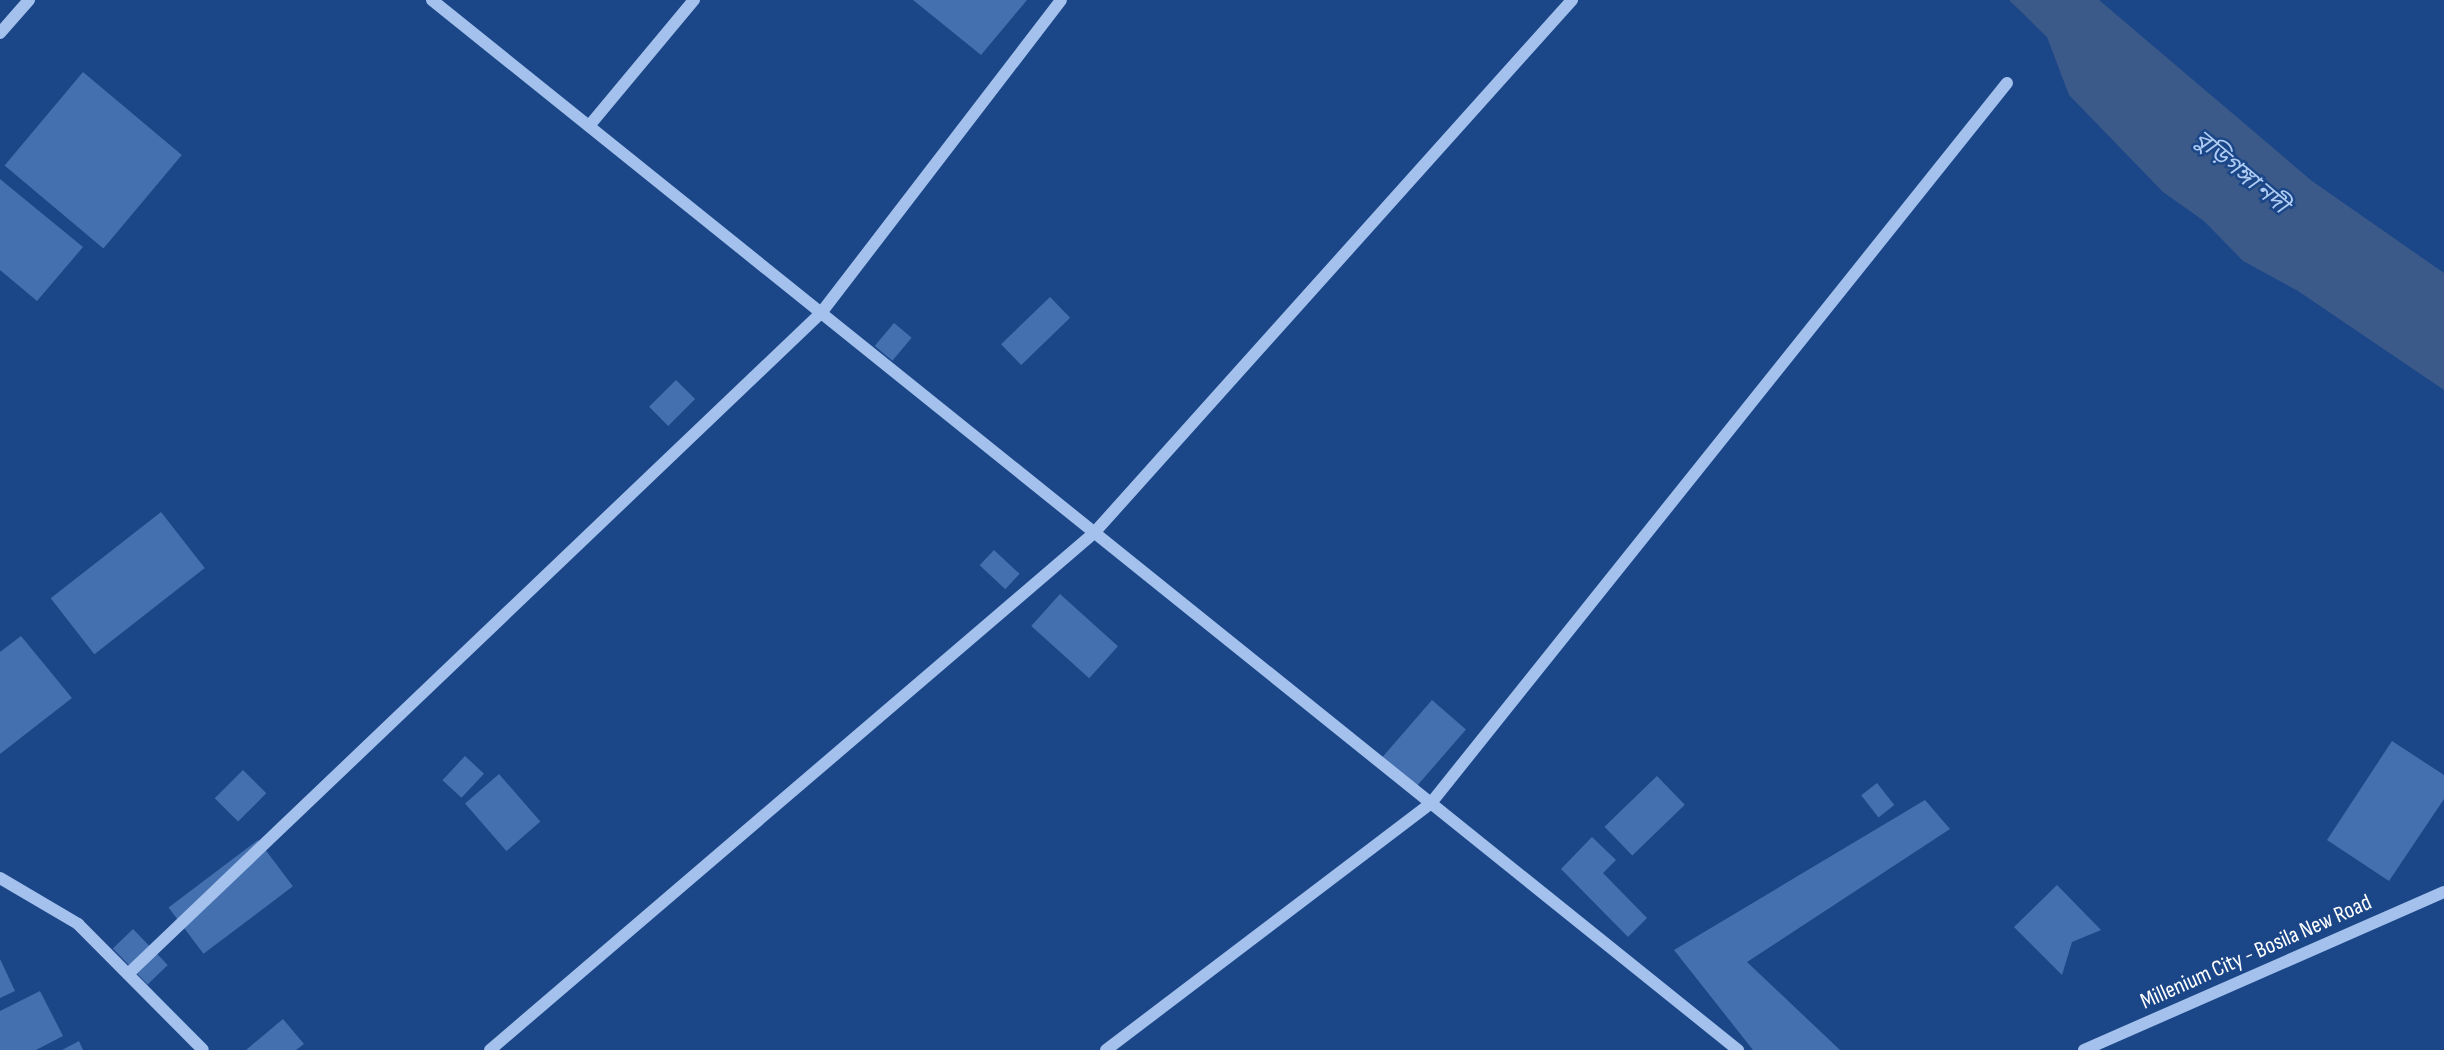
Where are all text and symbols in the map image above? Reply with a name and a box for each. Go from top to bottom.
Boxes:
water label: বুড়িগঙ্গা নদী [2188,124,2294,220]
street label: Millenium City - Bosila New Road [2136,889,2376,1015]

